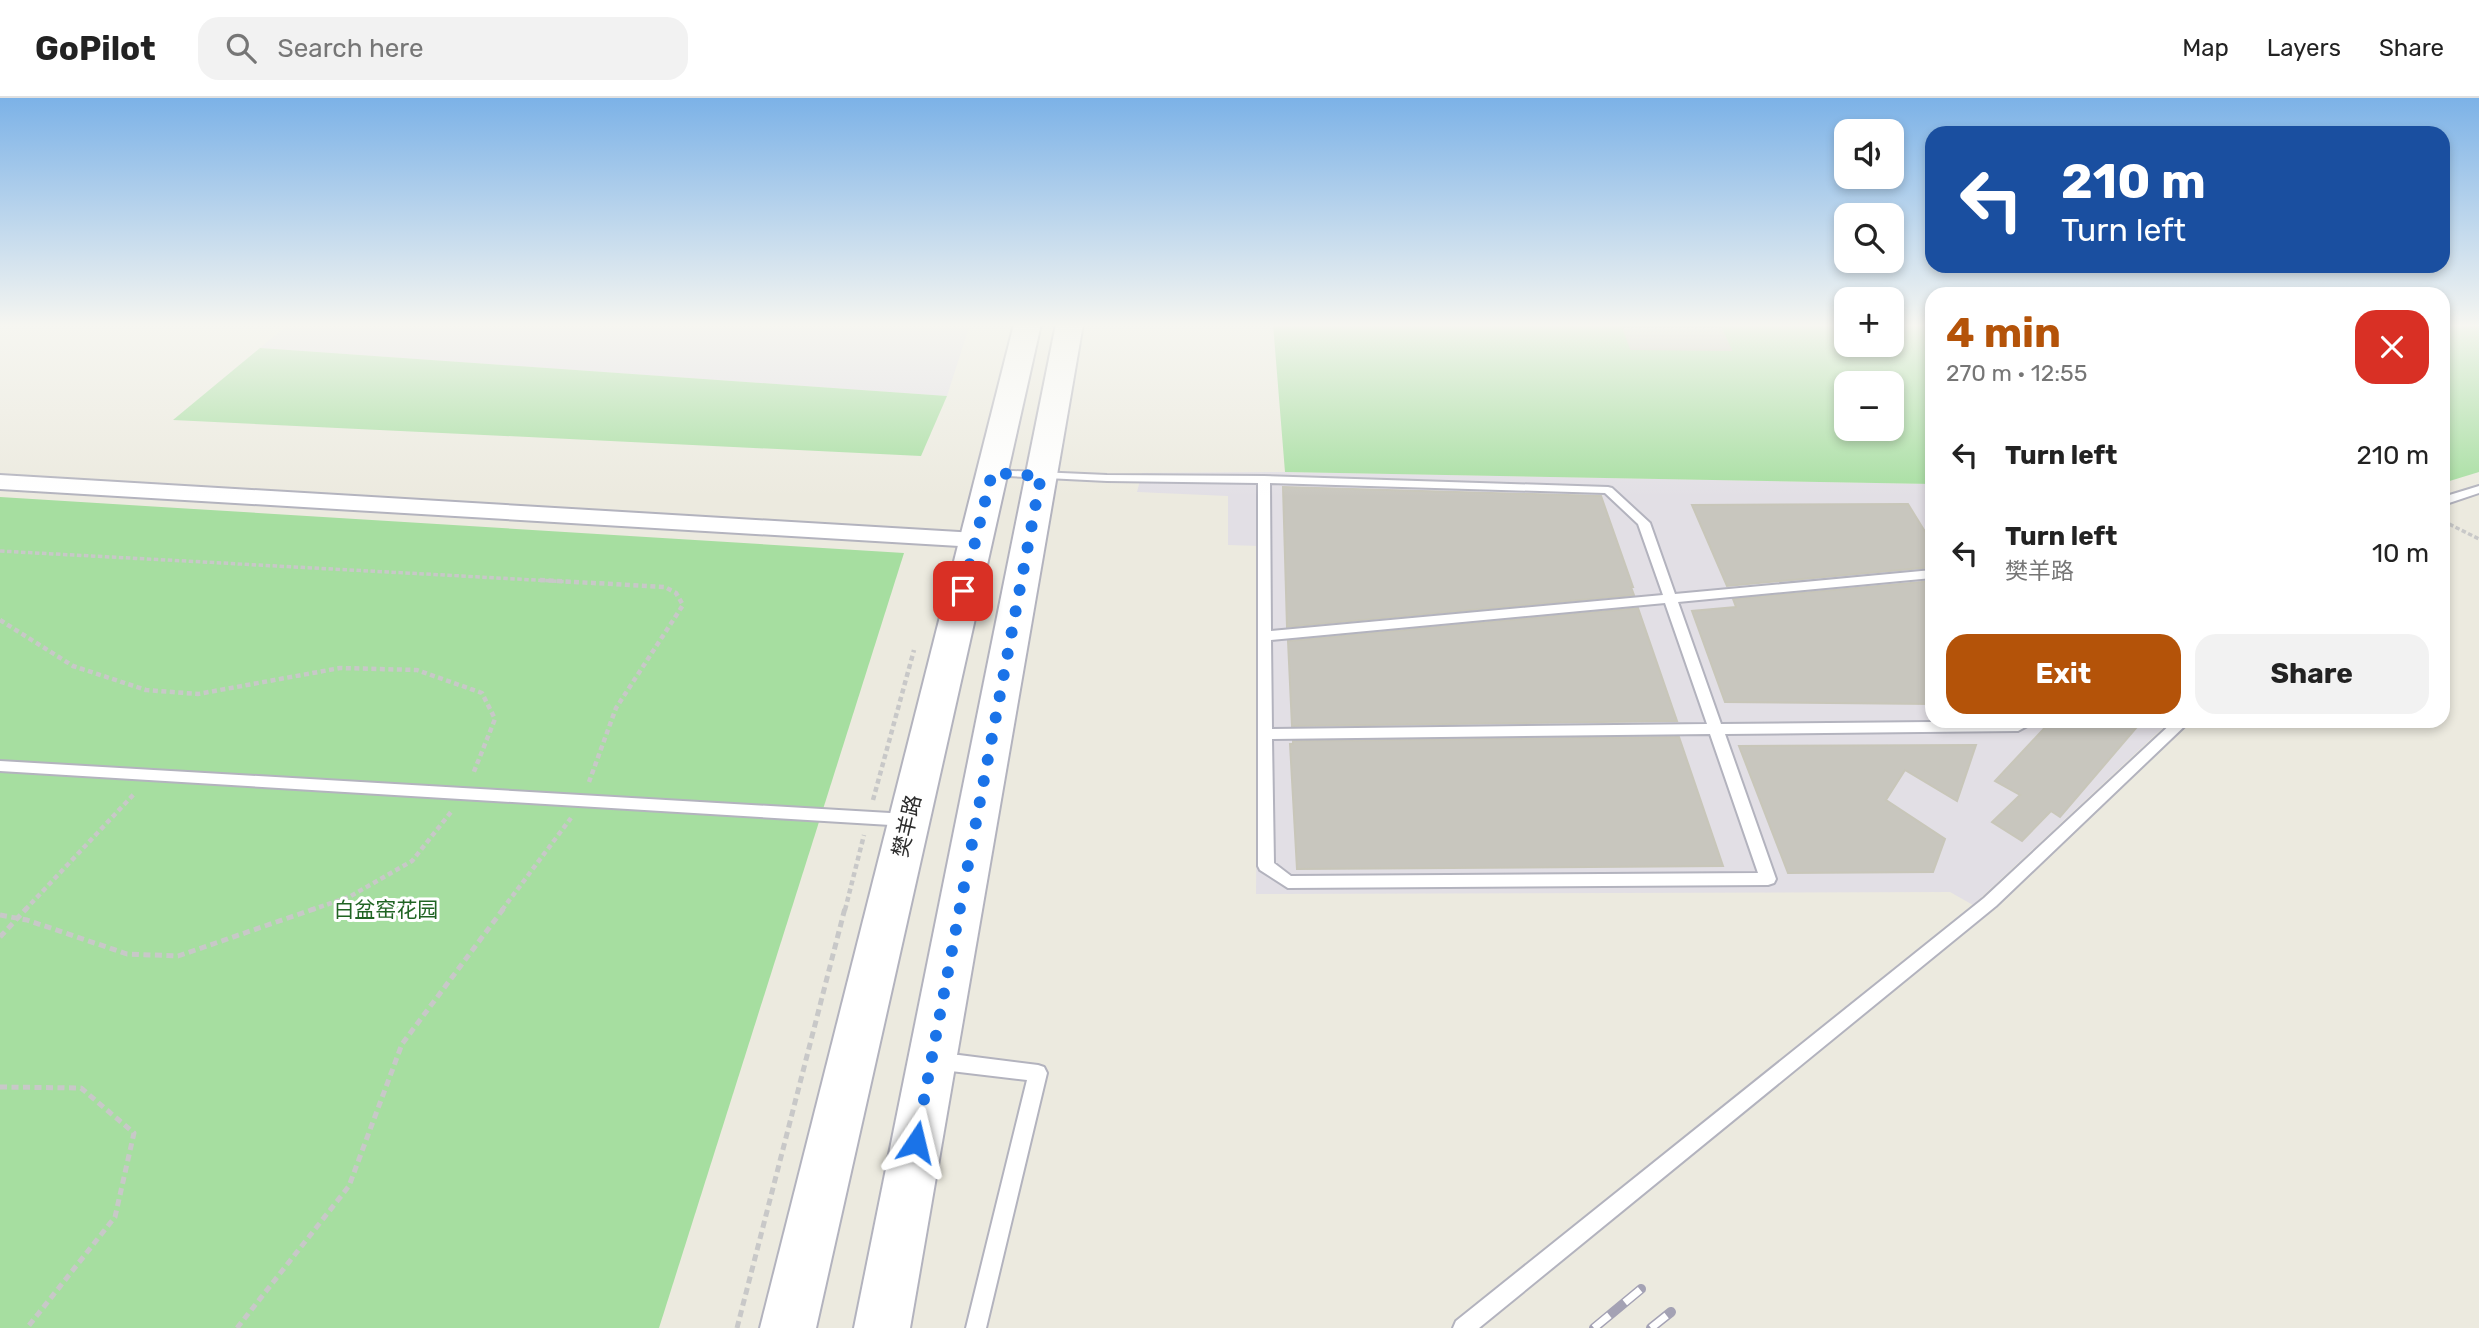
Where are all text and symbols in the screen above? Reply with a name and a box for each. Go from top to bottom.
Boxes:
search box [198,17,688,80]
text: GoPilot [35,29,156,68]
icon: search [222,29,260,67]
text: Search here [278,33,423,64]
text: Map [2182,34,2229,62]
text: Layers [2267,34,2341,62]
text: Share [2379,34,2444,62]
map controls [1834,119,1904,441]
button: sound [1834,119,1904,189]
text: 210 m [2061,152,2206,210]
icon: left [1946,154,2037,245]
button: search [1834,203,1904,273]
text: Turn left [2061,211,2186,249]
button: + [1834,287,1904,357]
text: 4 min [1946,308,2061,358]
button: close [2355,310,2429,384]
text: 270 m · 12:55 [1946,359,2087,387]
button: − [1834,371,1904,441]
icon: left [1946,436,1984,474]
text: Turn left [2005,440,2117,471]
text: 210 m [2357,440,2429,471]
text: Turn left [2005,521,2117,552]
icon: left [1946,534,1984,572]
text: 10 m [2372,538,2429,569]
text: 樊羊路 [2005,557,2074,585]
pin [933,561,993,621]
icon: arrive [944,572,982,610]
button: Exit [1946,634,2181,714]
button: Share [2195,634,2429,714]
street label: 樊羊路 [887,792,926,859]
park label: 白盆窑花园 [334,897,439,922]
position arrow [879,1105,953,1179]

